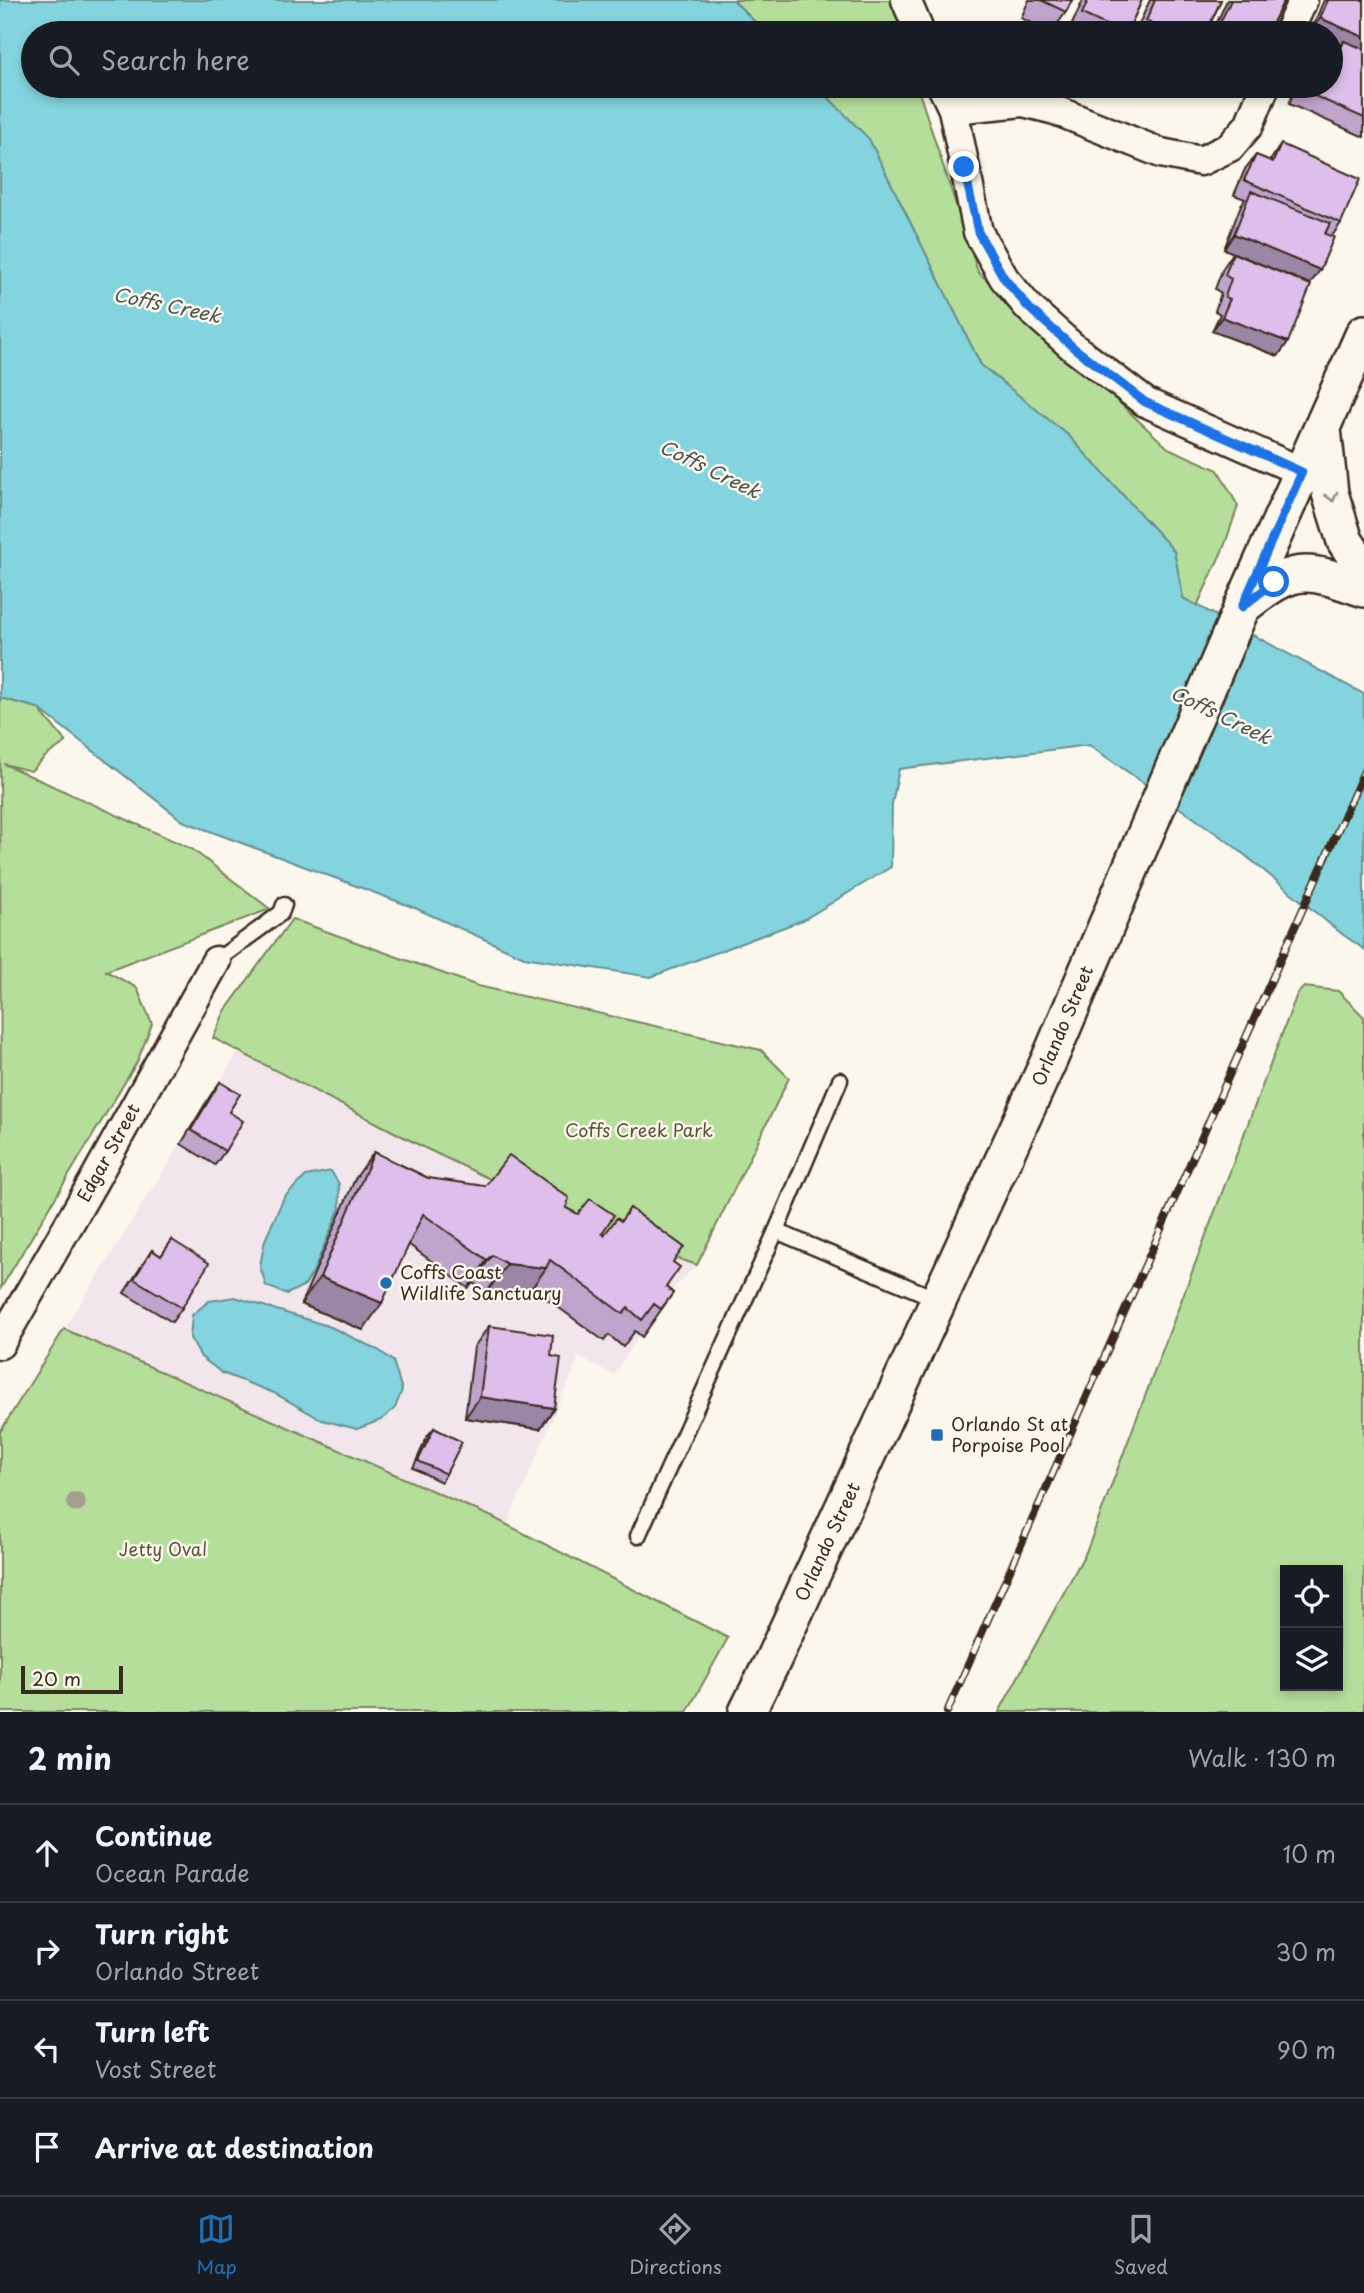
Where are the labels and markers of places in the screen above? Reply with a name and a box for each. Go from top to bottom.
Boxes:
place label: Coffs Coast Wildlife Sanctuary [400,1258,562,1306]
marker: Coffs Coast Wildlife Sanctuary [378,1275,394,1291]
place label: Orlando St at Porpoise Pool [951,1410,1068,1458]
marker: Orlando St at Porpoise Pool [929,1427,945,1443]

